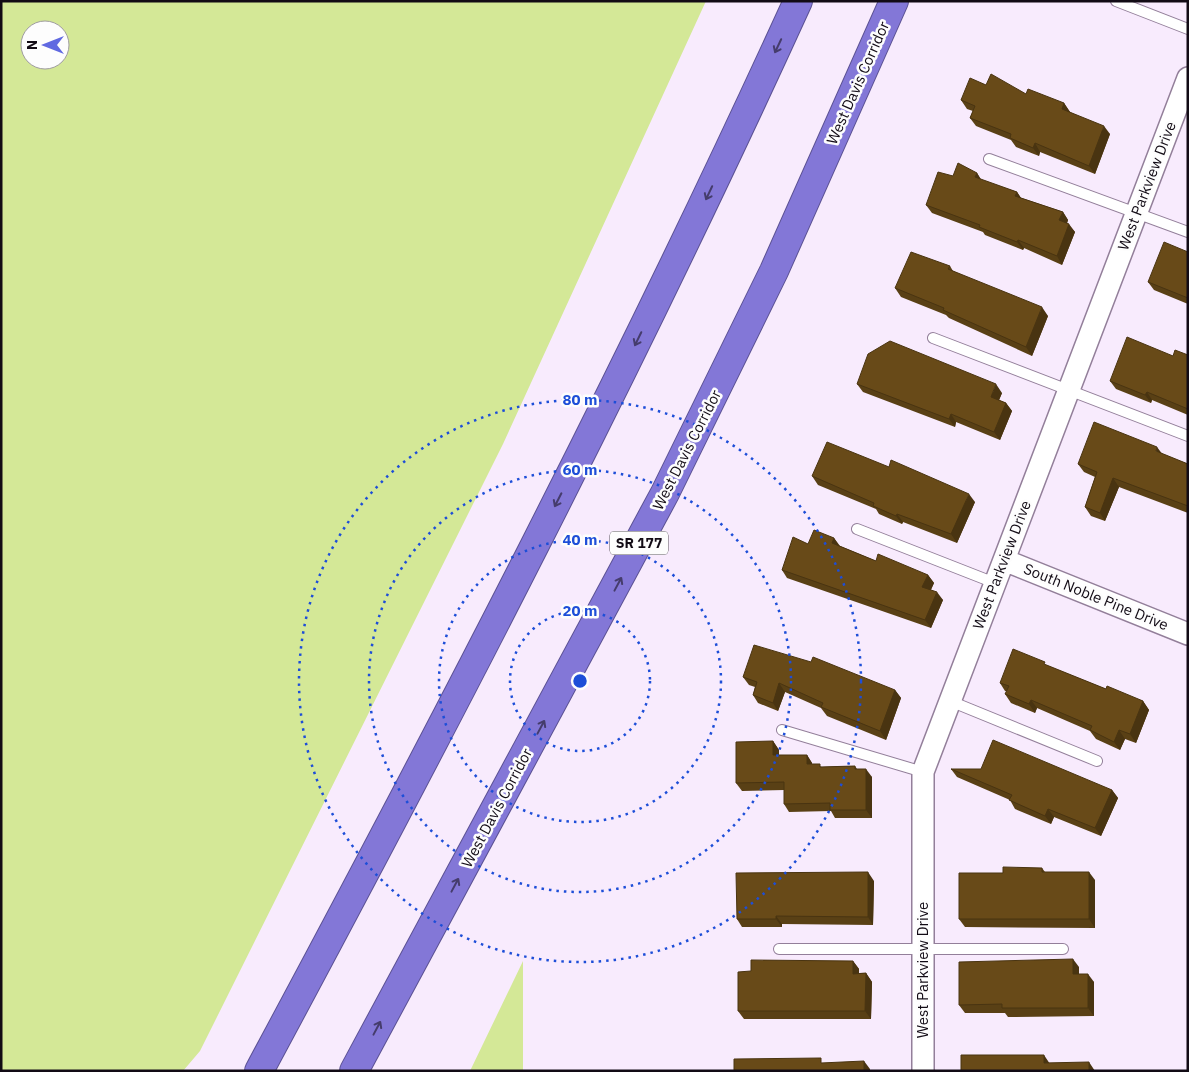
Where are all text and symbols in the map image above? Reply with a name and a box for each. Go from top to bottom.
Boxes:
street label: West Davis Corridor [822,18,893,147]
north arrow [20,20,70,70]
one-way arrow [773,38,782,53]
text: N [23,40,41,50]
street label: West Parkview Drive [1113,119,1180,253]
one-way arrow [704,185,713,200]
one-way arrow [633,331,642,346]
street label: West Davis Corridor [648,386,725,513]
text: 80 m [563,390,597,409]
text: 60 m [563,460,597,479]
one-way arrow [553,492,562,507]
street label: West Parkview Drive [968,498,1035,632]
text: 40 m [563,530,597,549]
road number: SR 177 [610,532,668,554]
street label: South Noble Pine Drive [1021,559,1171,634]
one-way arrow [614,577,623,592]
text: 20 m [563,601,597,620]
centre of rings [571,672,589,690]
one-way arrow [536,720,546,734]
street label: West Davis Corridor [457,744,536,871]
one-way arrow [451,878,460,893]
street label: West Parkview Drive [913,902,932,1038]
one-way arrow [373,1021,383,1036]

